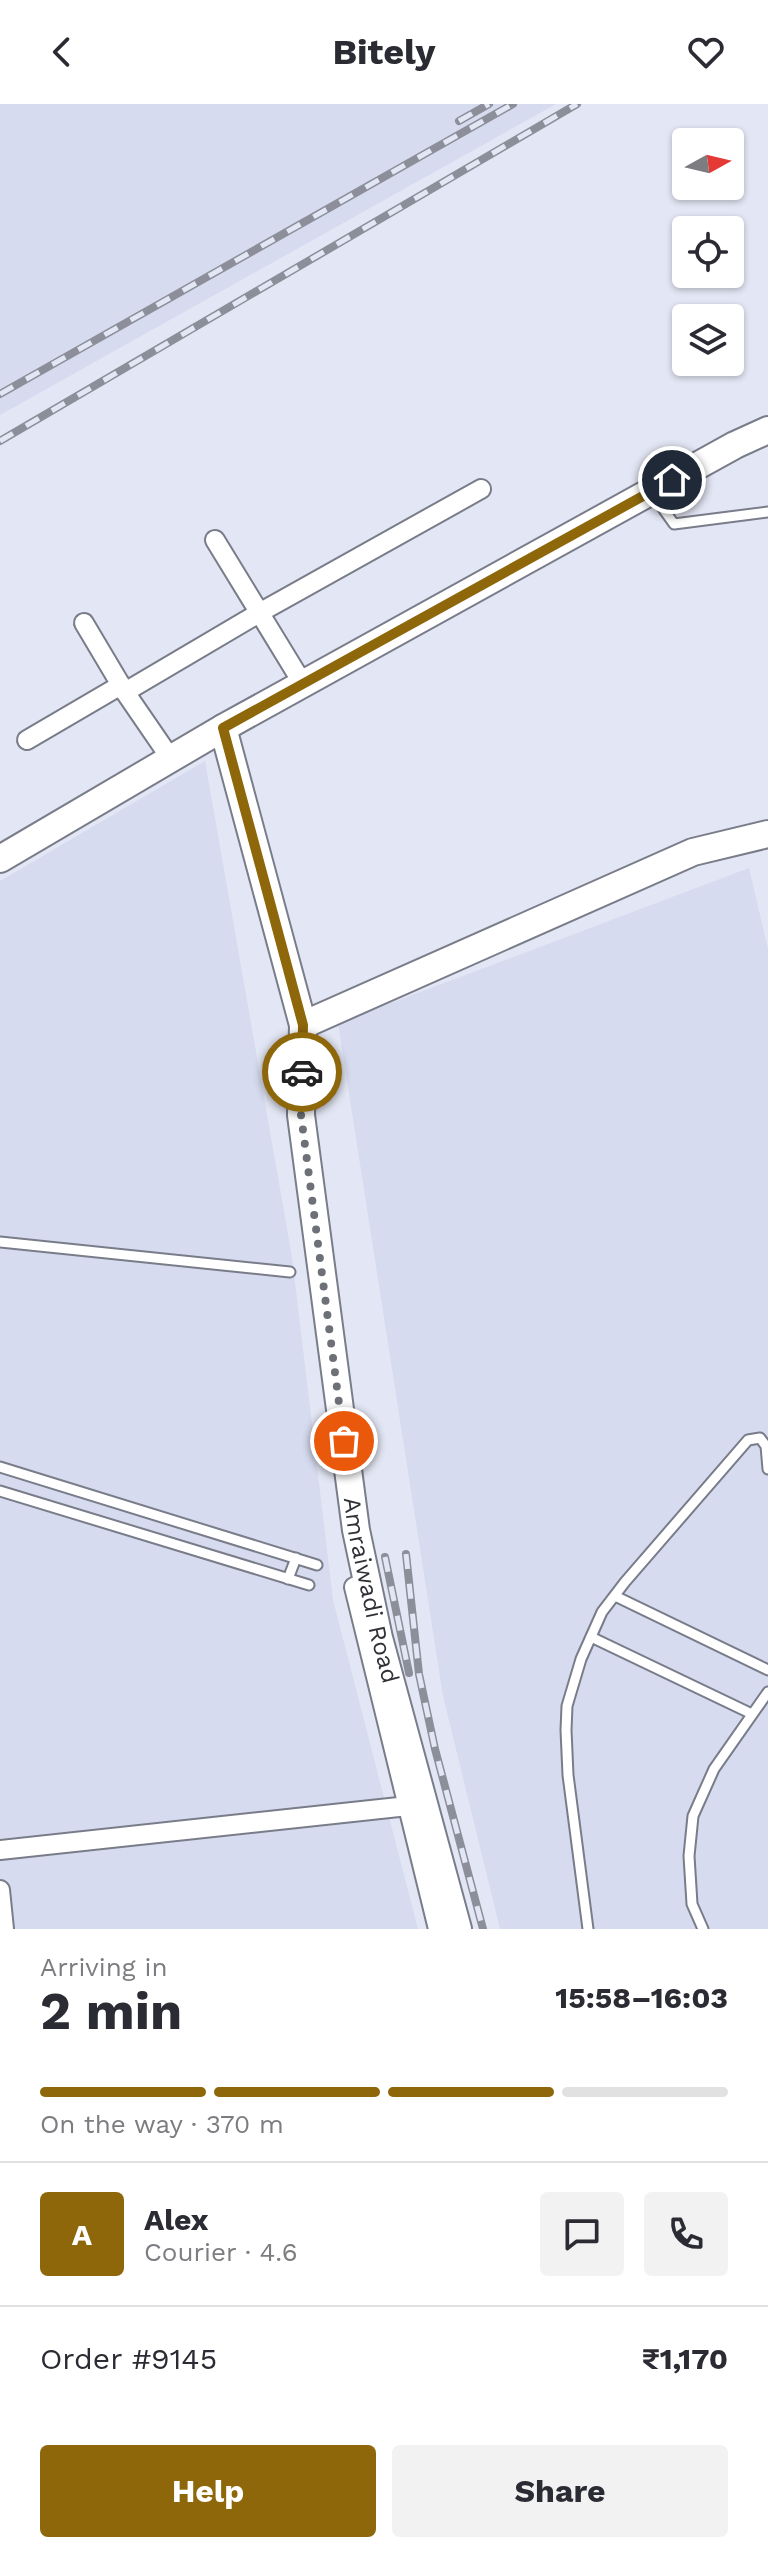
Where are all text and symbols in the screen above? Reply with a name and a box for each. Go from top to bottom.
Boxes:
icon: back [40,30,84,74]
icon: heart [684,30,728,74]
text: Bitely [332,31,436,73]
north arrow [672,128,744,200]
map controls [672,128,744,376]
button: locate [672,216,744,288]
button: layers [672,304,744,376]
pin [638,446,706,514]
icon: home [650,458,694,502]
courier [262,1032,342,1112]
icon: car [280,1050,324,1094]
pin [310,1407,378,1475]
icon: bag [322,1419,366,1463]
street label: Amraiwadi Road [338,1495,405,1686]
text: Arriving in [40,1952,168,1982]
text: 15:58–16:03 [555,1980,728,2015]
text: 2 min [40,1981,182,2042]
text: On the way · 370 m [40,2109,284,2139]
button: chat [540,2192,624,2276]
button: phone [644,2192,728,2276]
text: Alex [144,2202,208,2237]
text: A [72,2217,92,2252]
text: Courier · 4.6 [144,2237,298,2267]
text: Order #9145 [40,2341,217,2376]
text: ₹1,170 [642,2341,728,2376]
button: Help [40,2445,376,2537]
button: Share [392,2445,728,2537]

